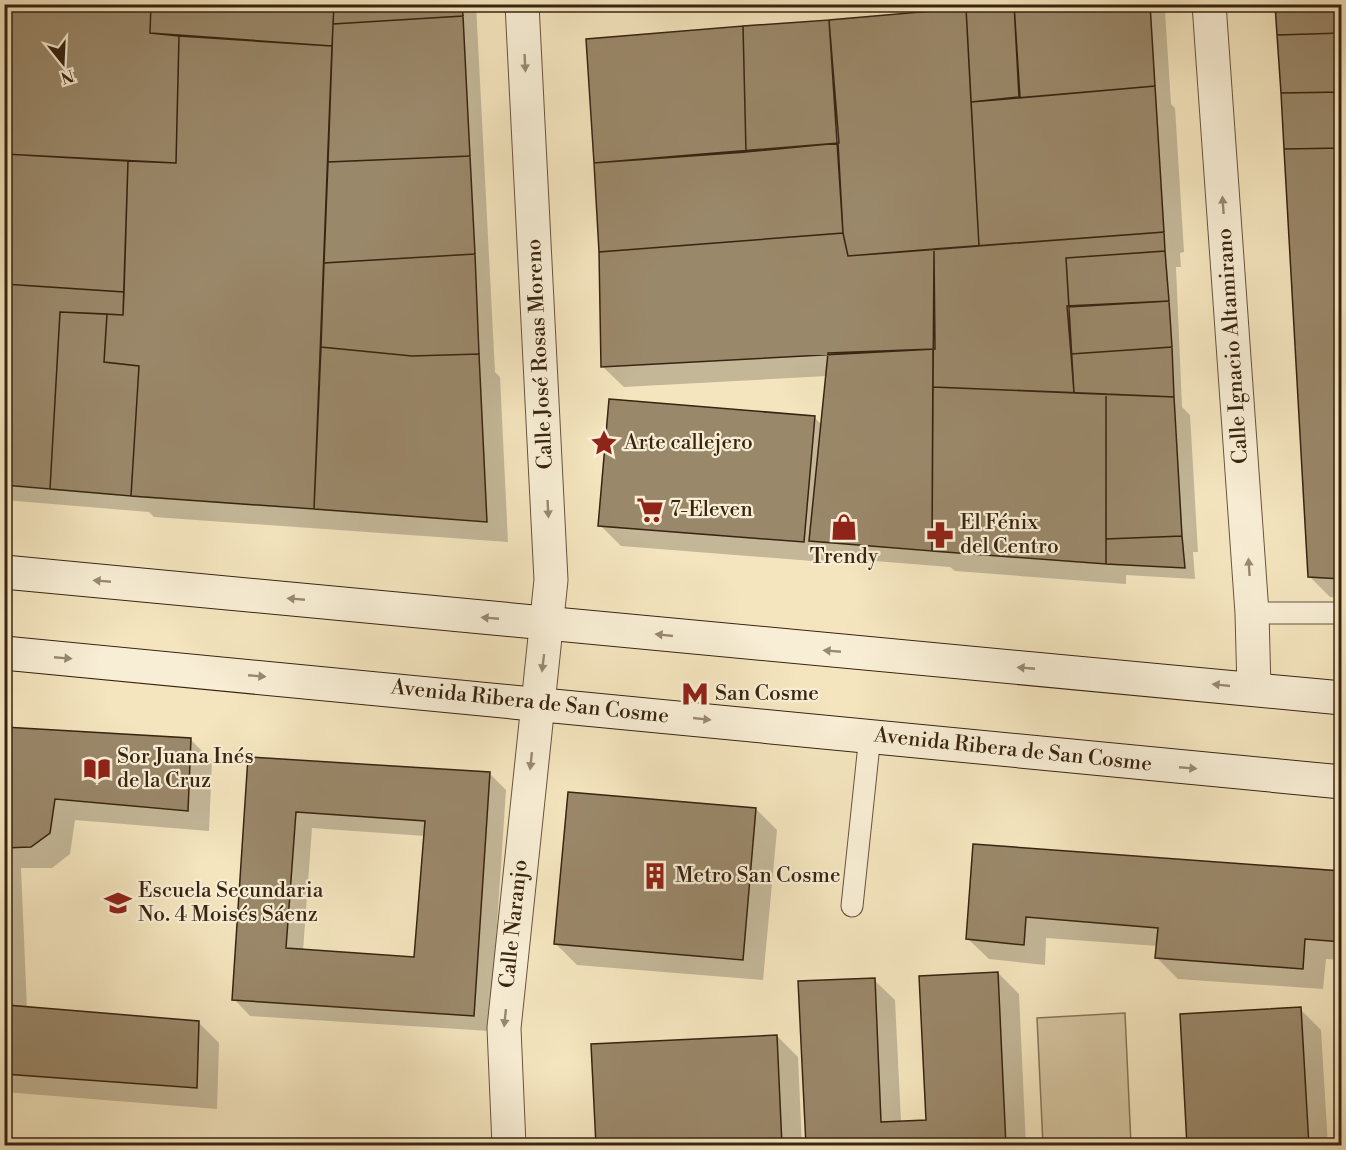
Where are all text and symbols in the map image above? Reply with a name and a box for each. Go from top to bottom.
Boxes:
north arrow [33,33,93,93]
one-way arrow [520,53,529,72]
text: N [58,65,76,88]
one-way arrow [1218,196,1228,215]
street label: Calle Ignacio Altamirano [1212,227,1254,465]
street label: Calle José Rosas Moreno [521,238,559,470]
place icon: Arte callejero [589,428,619,458]
place label: Arte callejero [623,430,753,456]
supermarket icon: 7-Eleven [635,495,665,525]
place label: 7-Eleven [670,497,753,523]
one-way arrow [543,500,552,519]
place label: El Fénix del Centro [960,510,1059,560]
shop icon: Trendy [829,512,859,542]
pharmacy icon: El Fénix del Centro [925,520,955,550]
place label: Trendy [810,544,879,570]
one-way arrow [1244,558,1254,577]
one-way arrow [92,576,111,586]
one-way arrow [286,594,305,604]
one-way arrow [480,613,499,622]
one-way arrow [654,630,673,640]
one-way arrow [823,646,842,656]
one-way arrow [53,653,72,663]
one-way arrow [539,654,548,673]
one-way arrow [1017,663,1036,673]
one-way arrow [247,671,266,681]
street label: Avenida Ribera de San Cosme [389,674,670,730]
metro station icon: San Cosme [680,679,710,709]
one-way arrow [1211,680,1230,690]
place label: San Cosme [715,681,819,707]
one-way arrow [692,714,711,724]
street label: Avenida Ribera de San Cosme [872,722,1153,778]
place label: Sor Juana Inés de la Cruz [117,744,254,794]
one-way arrow [526,752,536,771]
library icon: Sor Juana Inés de la Cruz [82,754,112,784]
one-way arrow [1179,763,1198,773]
street label: Calle Naranjo [494,858,534,990]
building icon: Metro San Cosme [640,861,670,891]
place label: Metro San Cosme [675,863,841,889]
place label: Escuela Secundaria No. 4 Moisés Sáenz [138,878,324,928]
school or university icon: Escuela Secundaria No. 4 Moisés Sáenz [103,888,133,918]
one-way arrow [500,1008,510,1027]

